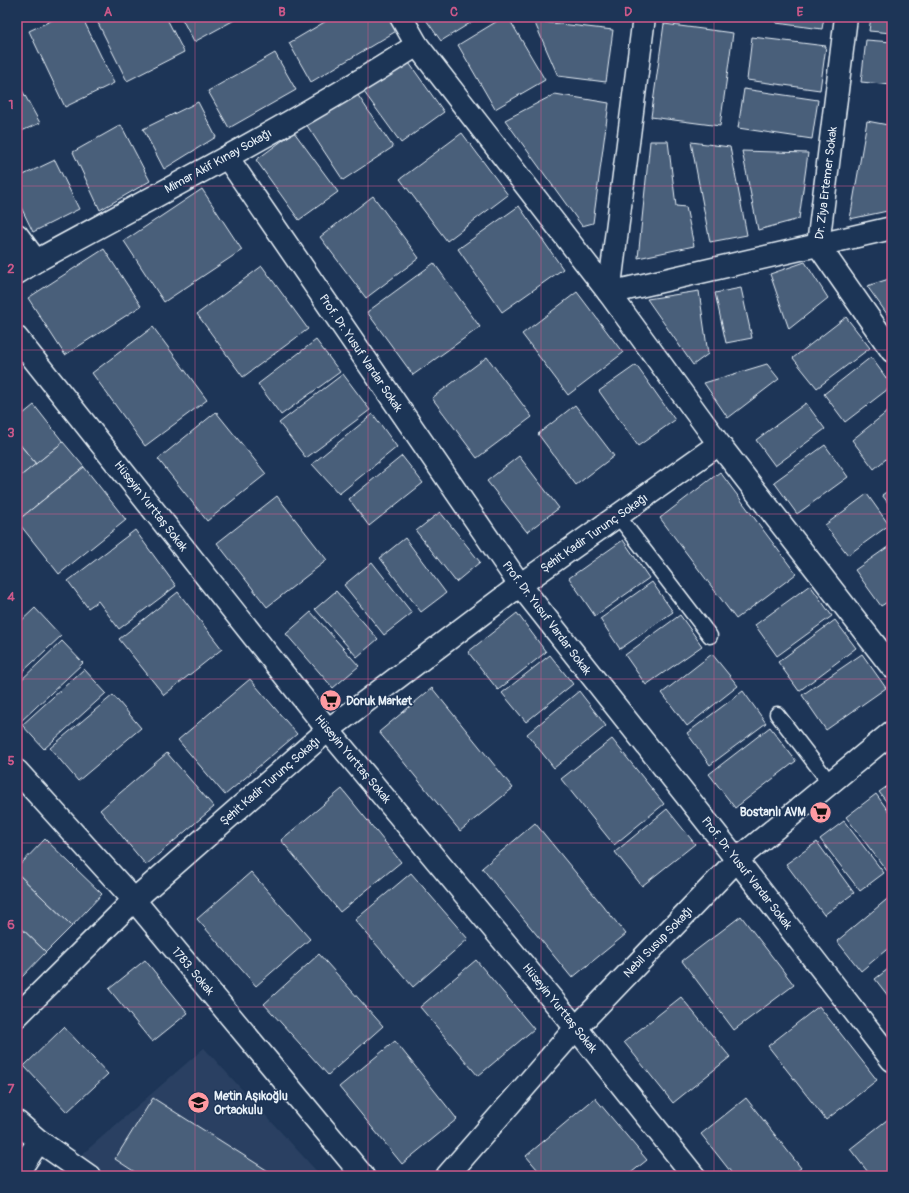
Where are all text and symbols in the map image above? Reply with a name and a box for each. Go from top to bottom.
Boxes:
text: A [104,4,113,20]
text: B [278,4,286,20]
text: C [450,4,458,20]
text: D [624,4,632,20]
text: E [797,4,804,20]
text: 1 [8,97,14,113]
street label: Mimar Akif Kınay Sokağı [162,126,274,197]
street label: Dr. Ziya Ertemer Sokak [812,126,841,240]
text: 2 [7,261,15,277]
street label: Prof. Dr. Yusuf Vardar Sokak [316,292,406,415]
text: 3 [7,425,15,441]
street label: Hüseyin Yurttaş Sokak [111,458,191,555]
street label: Şehit Kadir Turunç Sokağı [538,491,651,576]
street label: Prof. Dr. Yusuf Vardar Sokak [499,558,594,678]
text: 4 [7,589,15,605]
supermarket icon: Doruk Market [318,688,344,714]
place label: Doruk Market [346,694,413,709]
street label: Hüseyin Yurttaş Sokak [311,712,394,807]
street label: Şehit Kadir Turunç Sokağı [217,734,324,829]
text: 5 [7,753,15,769]
supermarket icon: Bostanlı AVM [808,799,834,825]
place label: Bostanlı AVM [740,805,806,820]
street label: Prof. Dr. Yusuf Vardar Sokak [698,814,795,933]
street label: Nebil Susup Sokağı [620,904,696,981]
text: 6 [7,917,15,933]
street label: 1783. Sokak [168,944,217,998]
street label: Hüseyin Yurttaş Sokak [519,961,600,1056]
text: 7 [8,1081,15,1097]
place label: Metin Aşıkoğlu Ortaokulu [214,1089,288,1118]
school or university icon: Metin Aşıkoğlu Ortaokulu [185,1090,211,1116]

